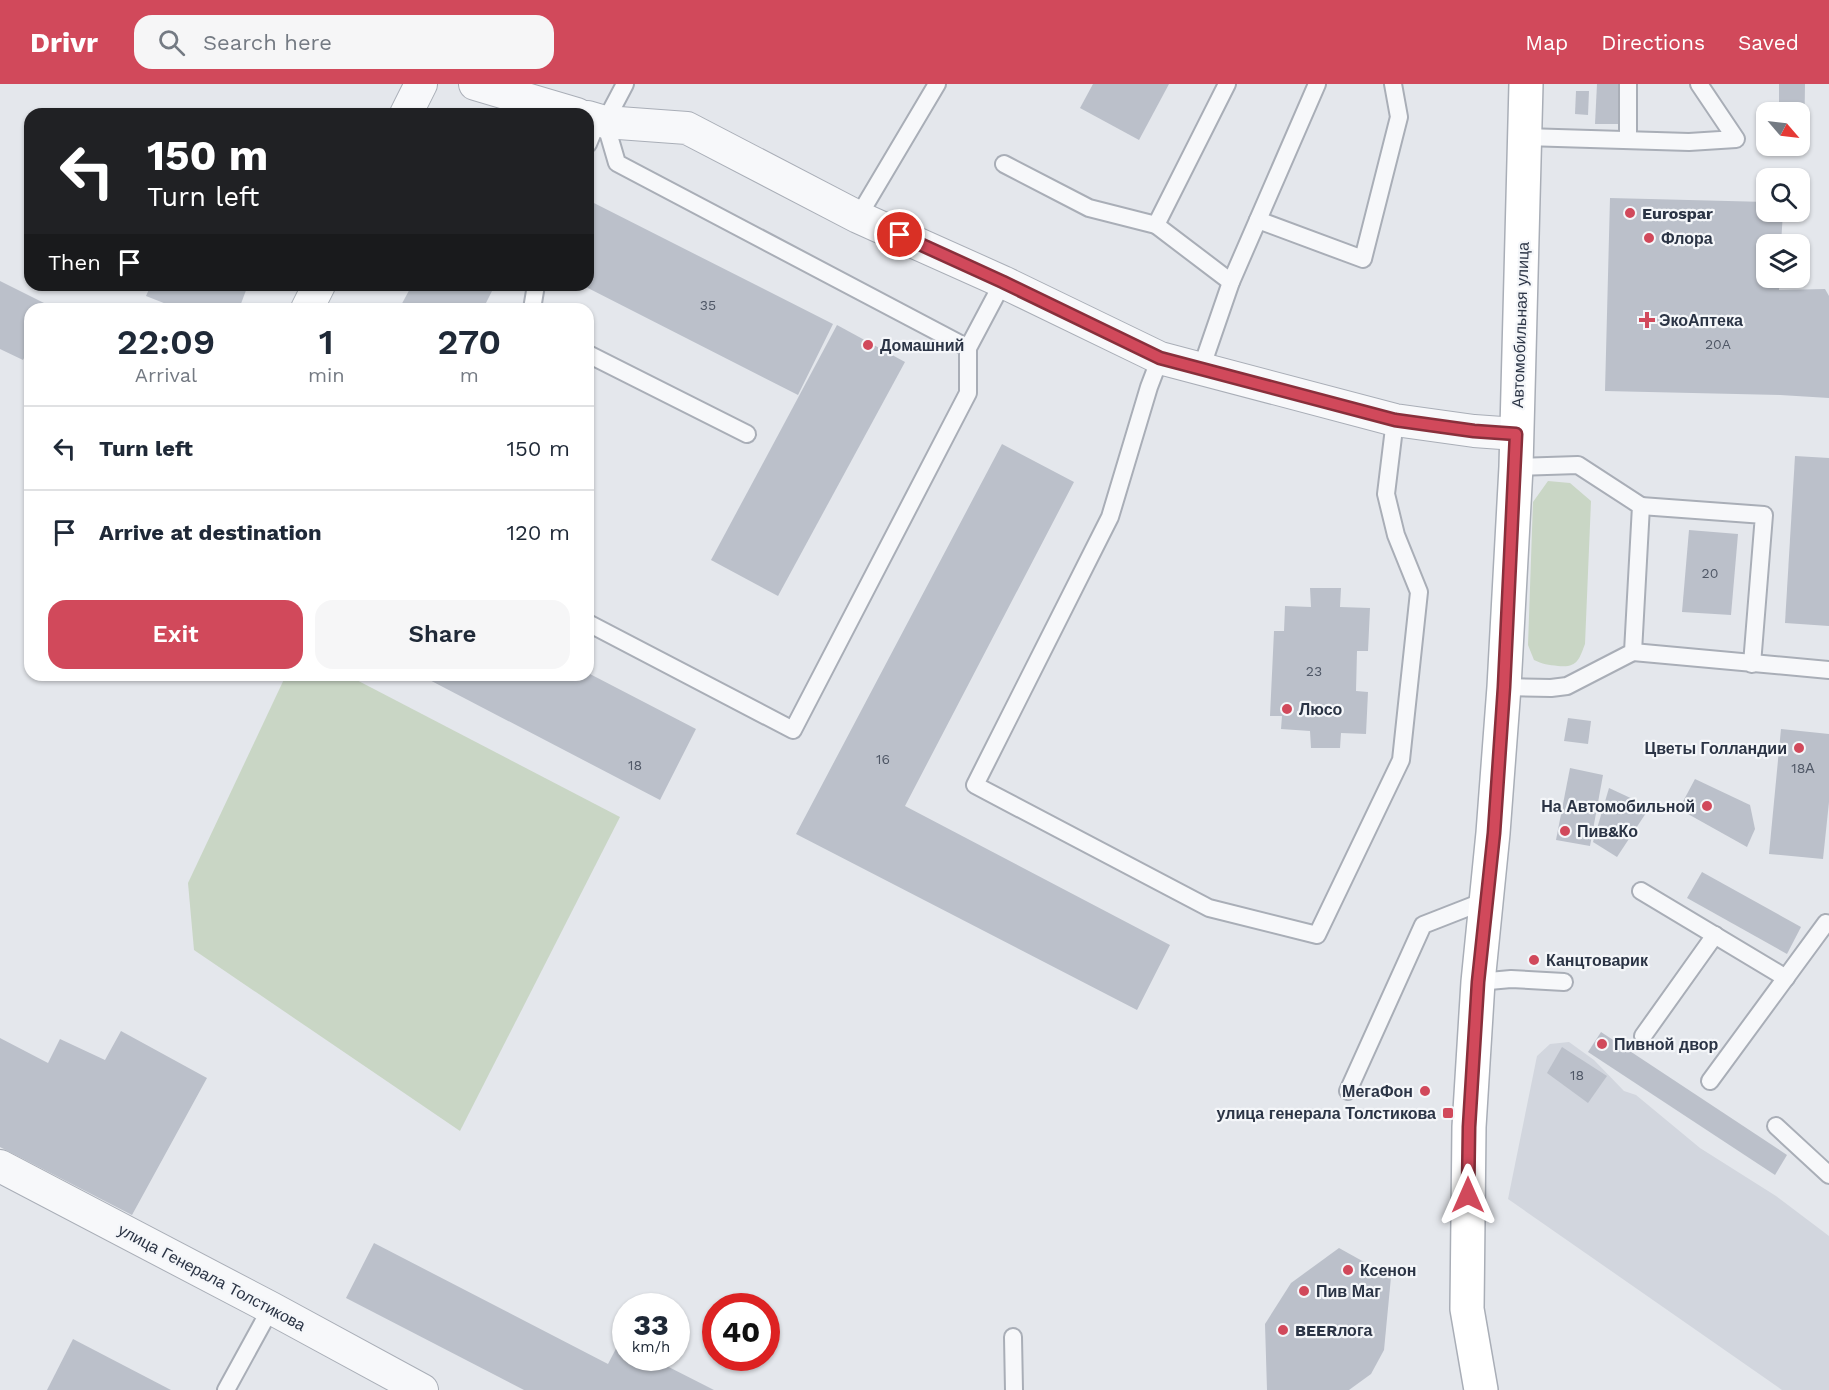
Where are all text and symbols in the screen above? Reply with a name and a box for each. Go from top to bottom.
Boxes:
search box [134,15,554,69]
text: Drivr [30,26,98,59]
icon: search [155,26,188,59]
text: Search here [203,30,332,55]
text: Map [1525,30,1568,55]
text: Directions [1601,30,1705,55]
text: Saved [1738,30,1799,55]
north arrow [1756,102,1810,156]
map controls [1756,102,1810,288]
text: 150 m [147,131,268,180]
icon: left [48,132,126,210]
button: search [1756,168,1810,222]
text: Turn left [147,181,259,213]
place label: Eurospar [1642,204,1713,223]
marker: Eurospar [1623,206,1637,220]
pin [874,209,925,260]
icon: arrive [883,218,916,251]
place label: Флора [1661,229,1713,248]
marker: Флора [1642,231,1656,245]
button: layers [1756,234,1810,288]
street label: Автомобильная улица [1508,241,1533,408]
icon: arrive [113,246,146,279]
text: Then [48,250,101,275]
house number: 35 [700,297,716,313]
place label: ЭкоАптека [1659,311,1743,330]
marker: ЭкоАптека [1640,313,1654,327]
text: 22:09 [117,321,215,363]
text: 1 [319,321,334,363]
text: 270 [437,321,501,363]
place label: Домашний [880,336,964,355]
house number: 20A [1705,336,1731,352]
marker: Домашний [861,338,875,352]
text: Arrival [135,363,197,387]
text: min [308,363,345,387]
text: m [460,363,479,387]
icon: left [48,432,81,465]
text: Turn left [99,436,193,461]
text: 150 m [506,436,570,461]
icon: arrive [48,516,81,549]
text: Arrive at destination [99,520,322,545]
text: 120 m [506,520,570,545]
house number: 20 [1702,565,1718,581]
button: Exit [48,600,303,669]
button: Share [315,600,570,669]
house number: 23 [1306,663,1322,679]
place label: Люсо [1299,700,1343,719]
marker: Люсо [1280,702,1294,716]
place label: Цветы Голландии [1645,739,1787,758]
marker: Цветы Голландии [1792,741,1806,755]
house number: 16 [876,751,890,767]
house number: 18 [628,757,642,773]
house number: 18А [1791,760,1815,776]
place label: На Автомобильной [1541,797,1695,816]
marker: На Автомобильной [1700,799,1714,813]
place label: Пив&Ко [1577,822,1638,841]
marker: Пив&Ко [1558,824,1572,838]
place label: Канцтоварик [1546,951,1649,970]
marker: Канцтоварик [1527,953,1541,967]
place label: Пивной двор [1614,1035,1719,1054]
marker: Пивной двор [1595,1037,1609,1051]
house number: 18 [1570,1067,1584,1083]
place label: МегаФон [1342,1082,1413,1101]
marker: МегаФон [1418,1084,1432,1098]
place label: улица генерала Толстикова [1217,1104,1436,1123]
marker: улица генерала Толстикова [1441,1106,1455,1120]
position arrow [1436,1163,1500,1227]
street label: улица Генерала Толстикова [115,1220,309,1335]
place label: Ксенон [1360,1261,1416,1280]
marker: Ксенон [1341,1263,1355,1277]
place label: Пив Маг [1316,1282,1381,1301]
marker: Пив Маг [1297,1284,1311,1298]
speed limit sign: 40 [702,1293,780,1371]
text: 33 [633,1307,669,1342]
place label: BEERлога [1295,1321,1373,1340]
marker: BEERлога [1276,1323,1290,1337]
text: km/h [632,1338,670,1356]

